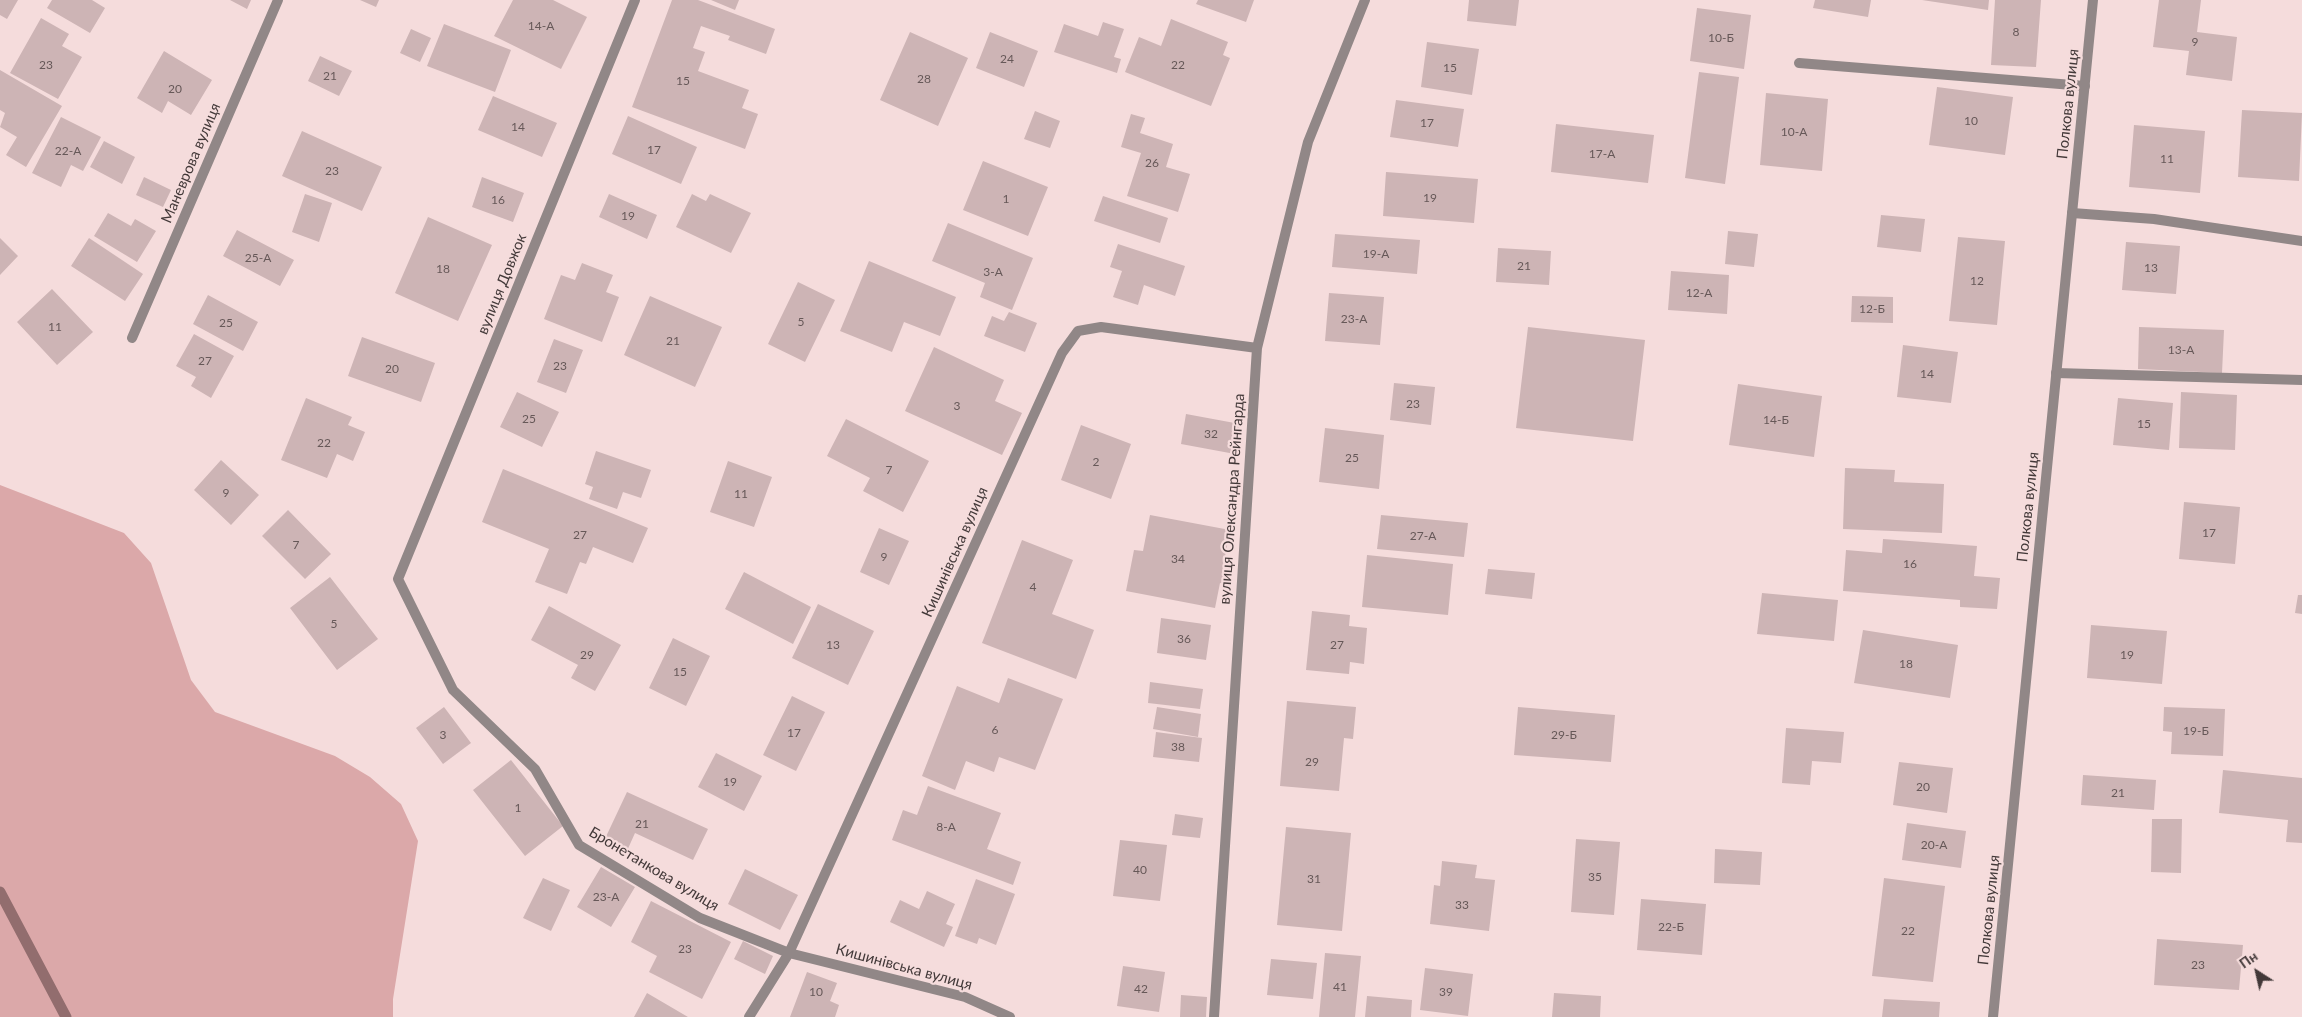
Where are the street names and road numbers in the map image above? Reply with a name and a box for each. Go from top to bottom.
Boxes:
street label: Полкова вулиця [2053,48,2083,160]
street label: Маневрова вулиця [158,100,224,226]
street label: вулиця Довжок [474,231,530,337]
street label: вулиця Олександра Рейнгарда [1216,393,1248,605]
street label: Полкова вулиця [2013,451,2043,563]
street label: Кишинівська вулиця [918,484,992,620]
street label: Бронетанкова вулиця [586,823,722,915]
street label: Полкова вулиця [1974,854,2004,966]
street label: Кишинівська вулиця [834,940,974,994]

